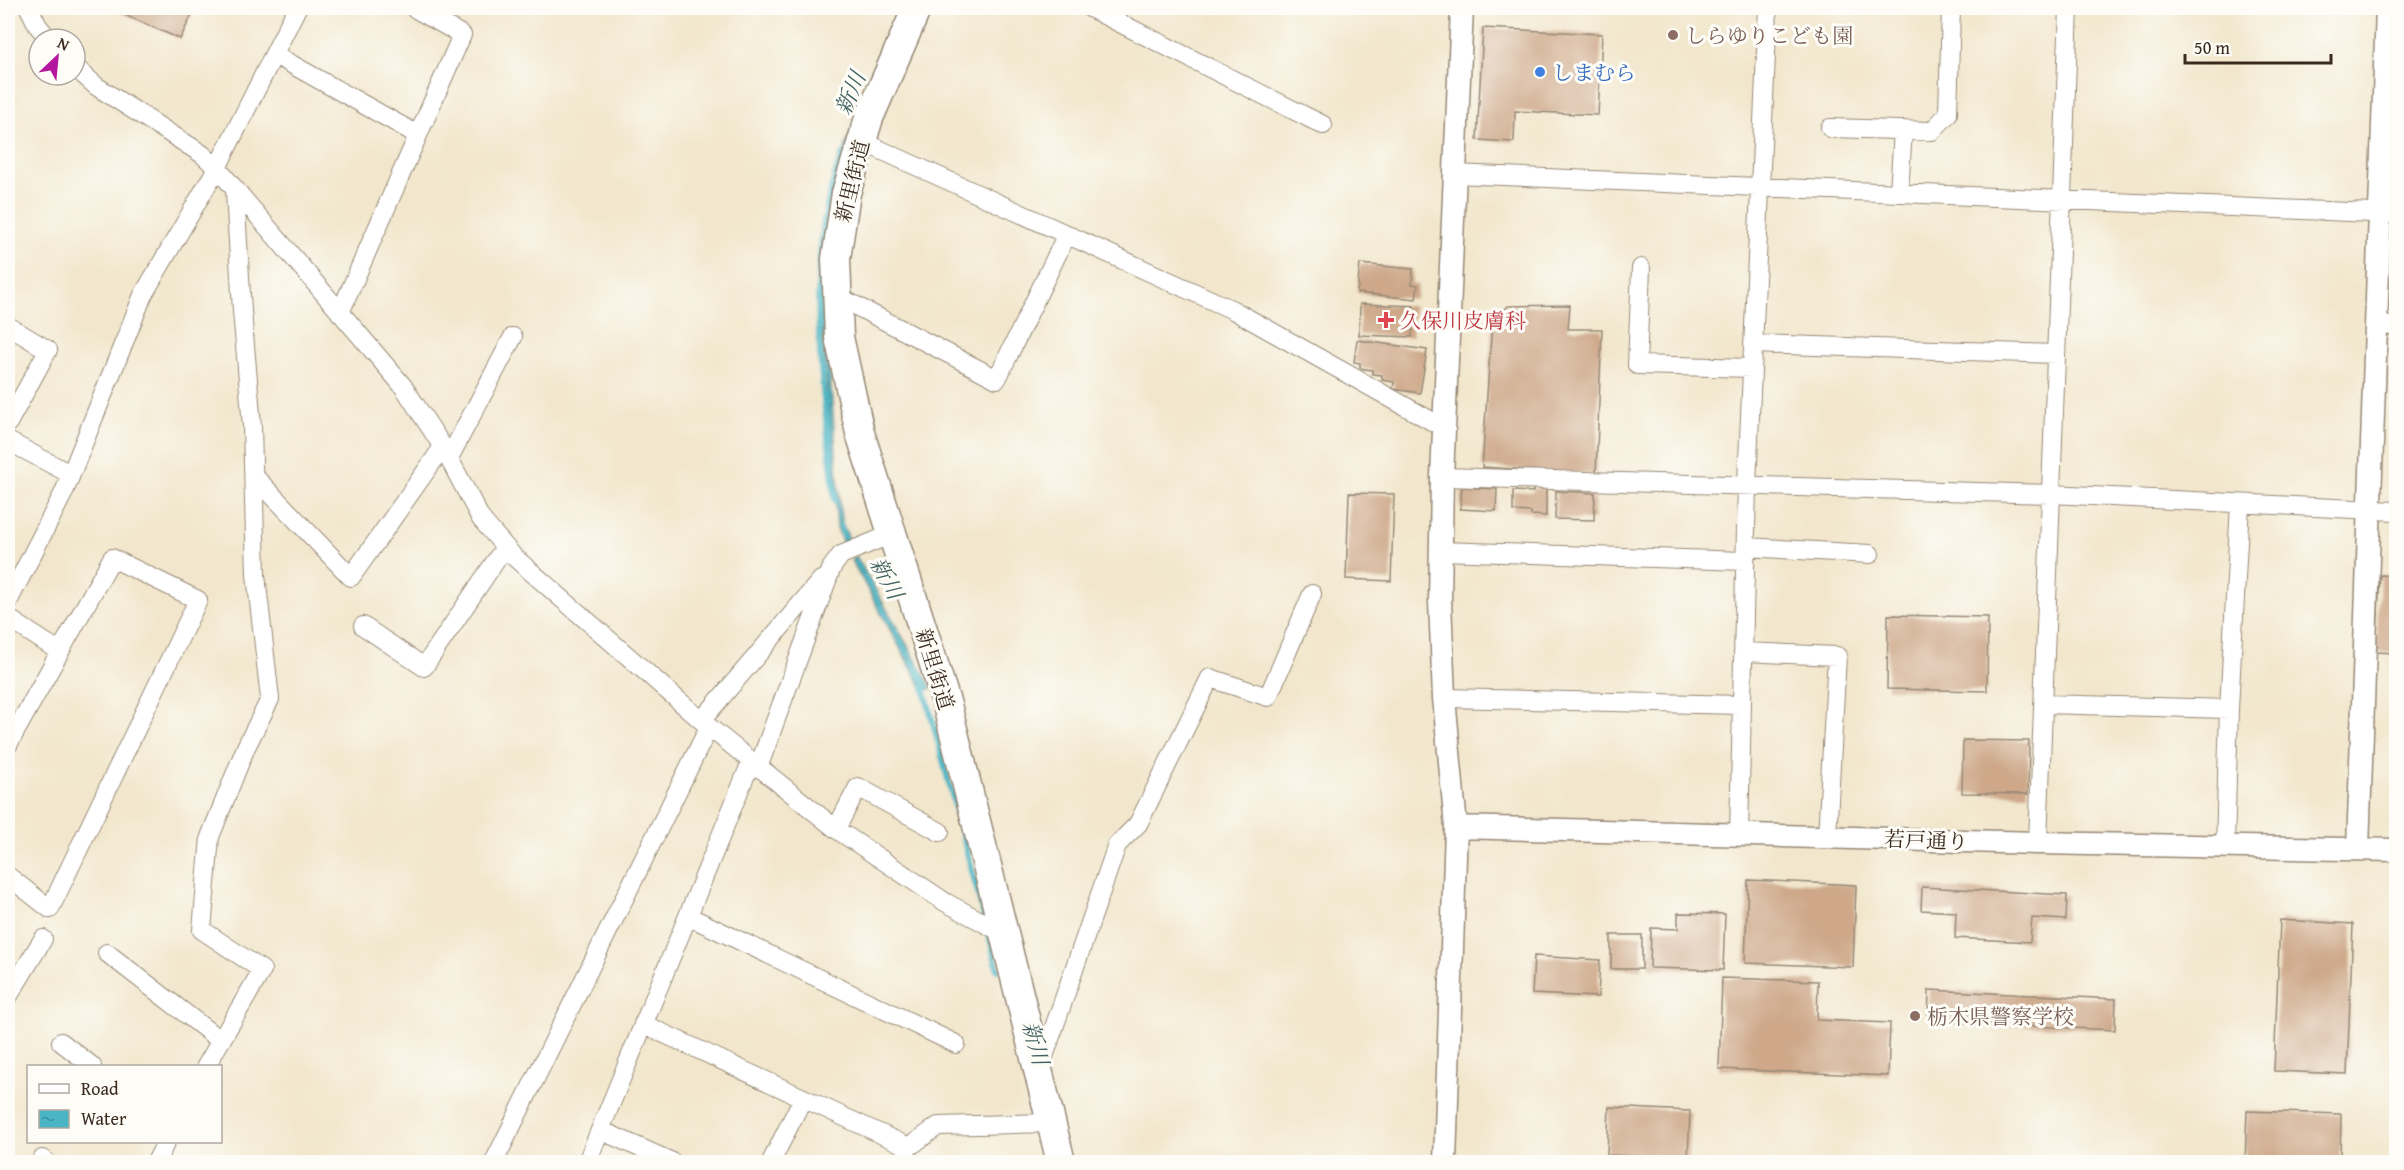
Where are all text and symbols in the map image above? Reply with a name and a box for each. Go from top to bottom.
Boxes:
place label: しらゆりこども園 [1685,20,1853,51]
north arrow [27,27,87,87]
scale bar [2185,27,2330,65]
marker: しらゆりこども園 [1666,28,1680,42]
text: N [54,30,74,57]
text: 50 m [2194,34,2230,61]
place label: しまむら [1552,57,1636,88]
water label: 新川 [827,65,874,120]
marker: しまむら [1533,65,1547,79]
street label: 新里街道 [827,136,877,226]
place label: 久保川皮膚科 [1400,305,1526,336]
marker: 久保川皮膚科 [1377,311,1395,329]
water label: 新川 [863,551,912,607]
street label: 新里街道 [908,624,962,714]
street label: 若戸通り [1883,823,1969,857]
place label: 栃木県警察学校 [1927,1001,2074,1032]
marker: 栃木県警察学校 [1908,1009,1922,1023]
water label: 新川 [1015,1018,1058,1070]
legend [27,1065,222,1143]
text: Road [81,1075,119,1102]
text: Water [81,1105,127,1132]

